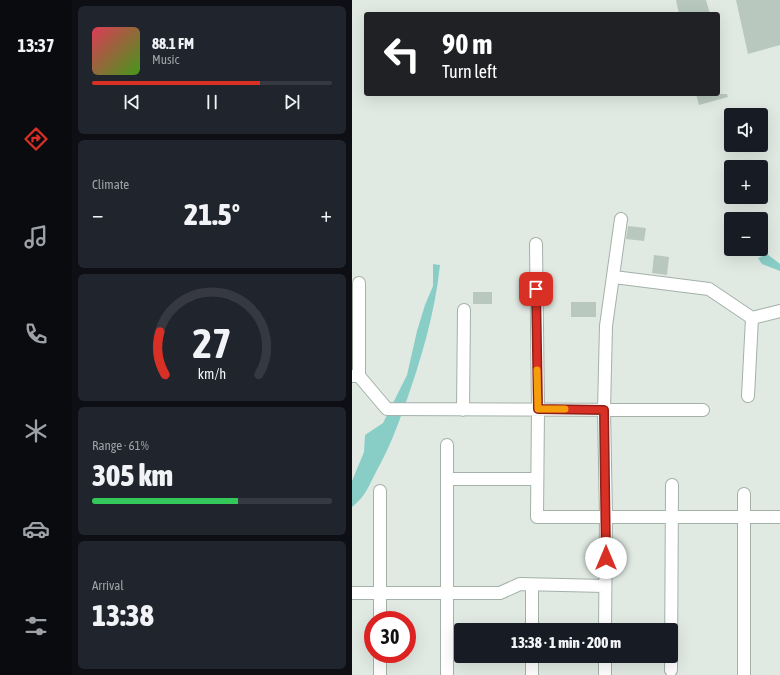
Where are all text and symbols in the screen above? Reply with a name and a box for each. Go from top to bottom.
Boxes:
icon: left [376,28,428,80]
text: 90 m [442,28,492,60]
text: 13:37 [17,35,55,56]
text: 88.1 FM [152,35,194,52]
text: Music [152,52,179,67]
text: Turn left [442,61,497,82]
icon: previous [121,91,143,113]
icon: pause [201,91,223,113]
icon: next [281,91,303,113]
map controls [724,108,768,256]
button: sound [724,108,768,152]
icon: directions [22,125,50,153]
button: + [724,160,768,204]
text: Climate [92,177,129,192]
text: 21.5° [184,197,240,231]
text: − [92,201,103,227]
text: + [321,201,332,227]
button: − [724,212,768,256]
icon: music [22,223,50,251]
pin [519,272,553,306]
icon: arrive [525,278,547,300]
text: 27 [192,319,232,367]
icon: phone [22,320,50,348]
text: km/h [198,366,226,382]
icon: climate [22,417,50,445]
text: Range · 61% [92,438,149,453]
text: 305 km [92,458,173,492]
icon: car [22,515,50,543]
position arrow [585,537,627,579]
text: Arrival [92,578,124,593]
text: 13:38 [92,598,154,632]
speed limit sign: 30 [364,611,416,663]
icon: filters [22,612,50,640]
text: 13:38 · 1 min · 200 m [511,634,621,651]

